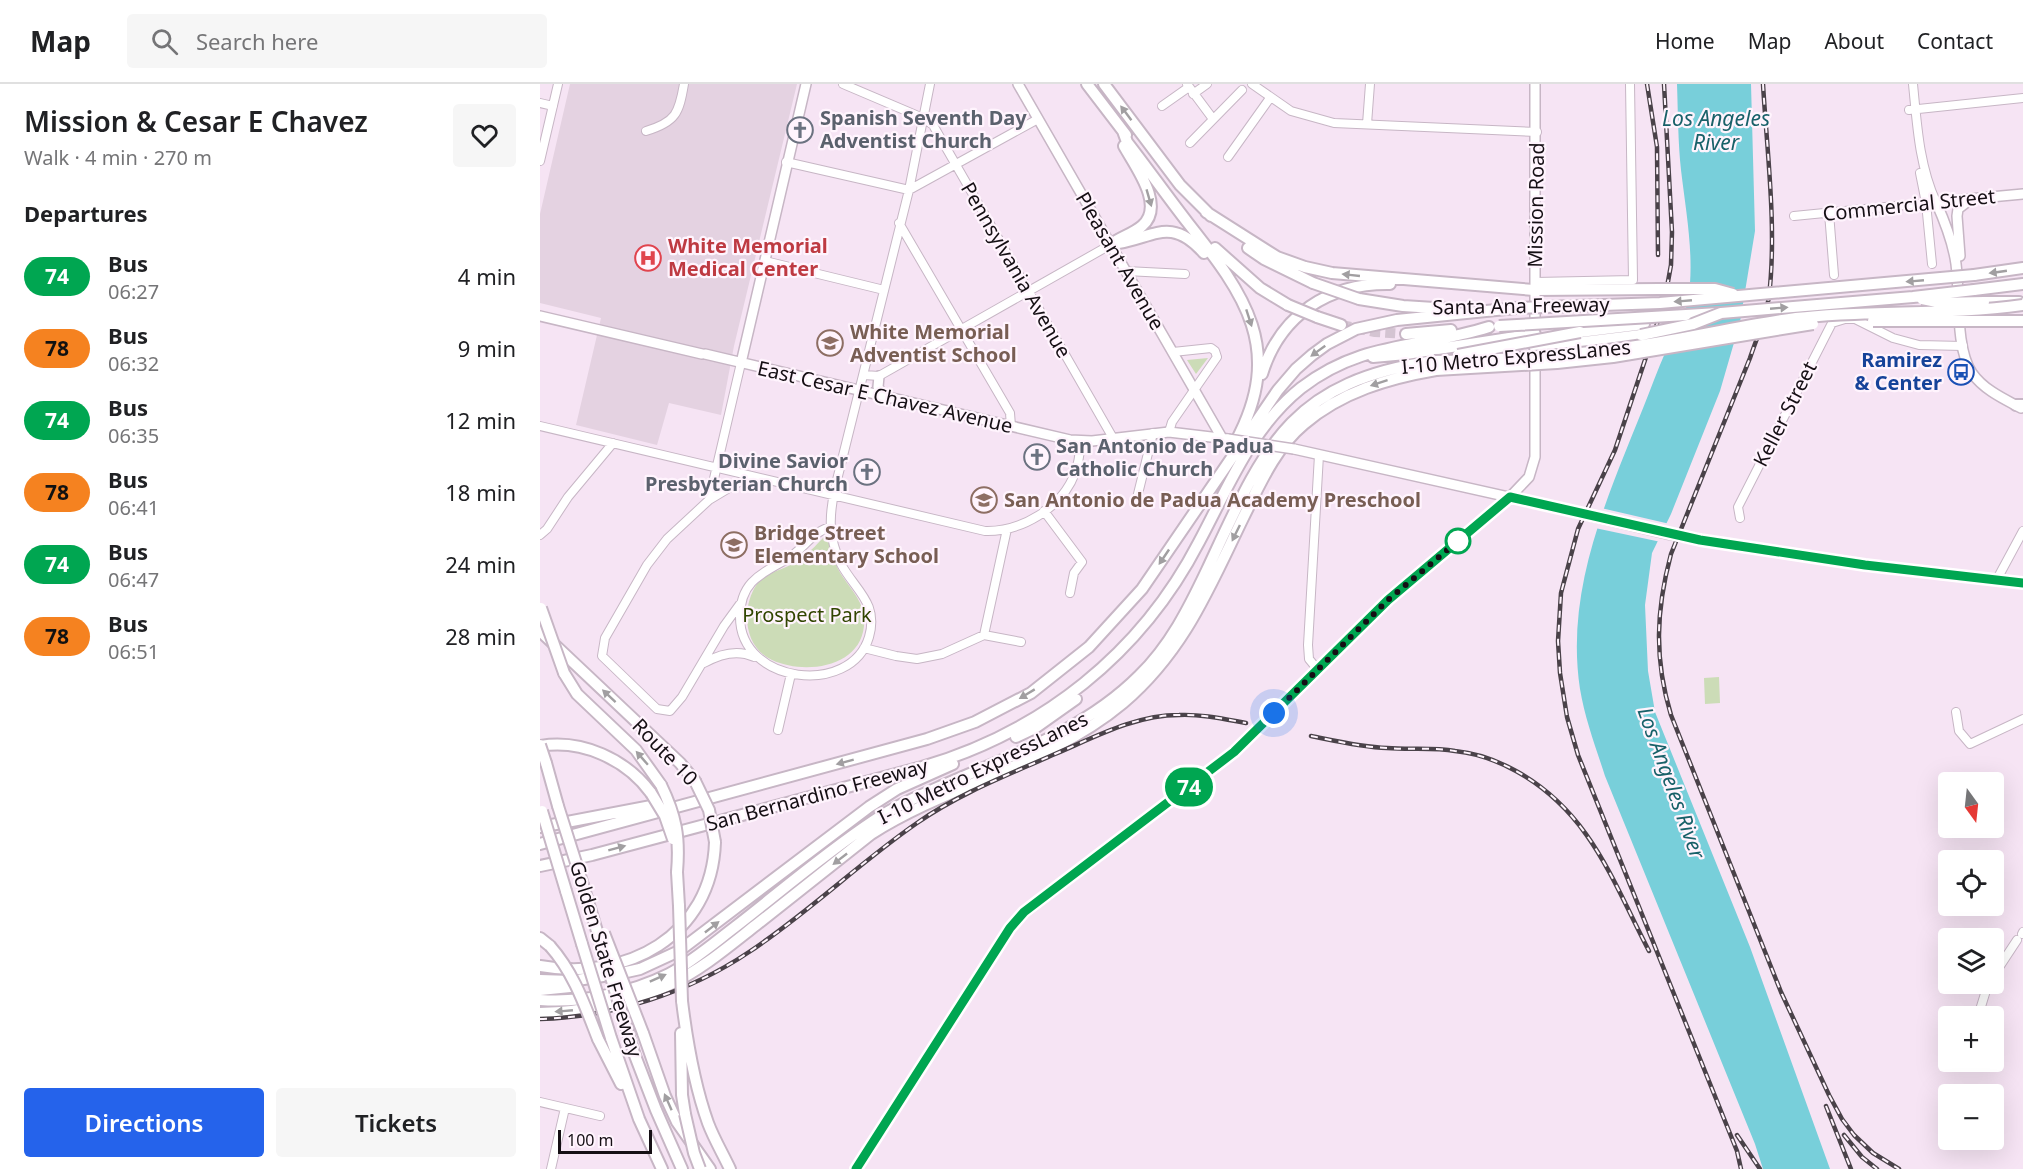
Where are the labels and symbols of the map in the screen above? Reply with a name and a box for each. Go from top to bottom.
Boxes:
place label: Spanish Seventh Day Adventist Church [820,104,1027,154]
water label: Los Angeles River [1662,104,1770,156]
one-way arrow [1120,106,1132,122]
church icon: Spanish Seventh Day Adventist Church [785,115,815,145]
street label: Mission Road [1521,142,1550,268]
street label: Pennsylvania Avenue [955,177,1078,362]
street label: Commercial Street [1821,182,1997,227]
street label: Pleasant Avenue [1070,187,1171,335]
one-way arrow [1145,189,1154,207]
place label: White Memorial Medical Center [668,232,828,282]
hospital icon: White Memorial Medical Center [633,243,663,273]
one-way arrow [1989,267,2008,276]
one-way arrow [1341,270,1360,280]
one-way arrow [1906,276,1925,286]
street label: Santa Ana Freeway [1432,290,1611,321]
one-way arrow [1674,296,1693,306]
one-way arrow [1770,303,1789,313]
one-way arrow [1245,309,1254,327]
place label: White Memorial Adventist School [850,318,1017,368]
school or university icon: White Memorial Adventist School [815,328,845,358]
street label: I-10 Metro ExpressLanes [1400,333,1632,380]
one-way arrow [1311,344,1326,356]
place label: Ramirez & Center [1854,346,1942,396]
street label: East Cesar E Chavez Avenue [755,354,1015,439]
street label: Keller Street [1747,357,1823,471]
bus stop icon: Ramirez & Center [1946,357,1976,387]
one-way arrow [1370,379,1388,388]
place label: San Antonio de Padua Catholic Church [1056,432,1274,482]
church icon: San Antonio de Padua Catholic Church [1022,442,1052,472]
place label: Divine Savior Presbyterian Church [645,447,848,497]
church icon: Divine Savior Presbyterian Church [852,457,882,487]
school or university icon: San Antonio de Padua Academy Preschool [969,485,999,515]
place label: San Antonio de Padua Academy Preschool [1004,486,1421,513]
place label: Bridge Street Elementary School [754,519,939,569]
one-way arrow [1231,524,1241,542]
unlabelled marker [1445,528,1471,554]
school or university icon: Bridge Street Elementary School [719,530,749,560]
one-way arrow [1159,549,1170,565]
park label: Prospect Park [742,601,872,628]
one-way arrow [601,689,616,703]
one-way arrow [1019,689,1035,700]
your location [1259,698,1289,728]
water label: Los Angeles River [1632,703,1713,864]
street label: I-10 Metro ExpressLanes [873,705,1092,830]
street label: Route 10 [627,712,704,791]
one-way arrow [636,751,649,766]
street label: San Bernardino Freeway [703,752,931,837]
one-way arrow [836,758,854,767]
line badge: 74 [1162,768,1216,806]
north arrow [1938,772,2004,838]
one-way arrow [608,843,626,852]
one-way arrow [832,852,847,864]
street label: Golden State Freeway [564,858,649,1061]
one-way arrow [704,922,719,934]
one-way arrow [650,974,667,983]
one-way arrow [555,1006,574,1016]
one-way arrow [662,1093,672,1111]
scale bar [558,1127,652,1154]

